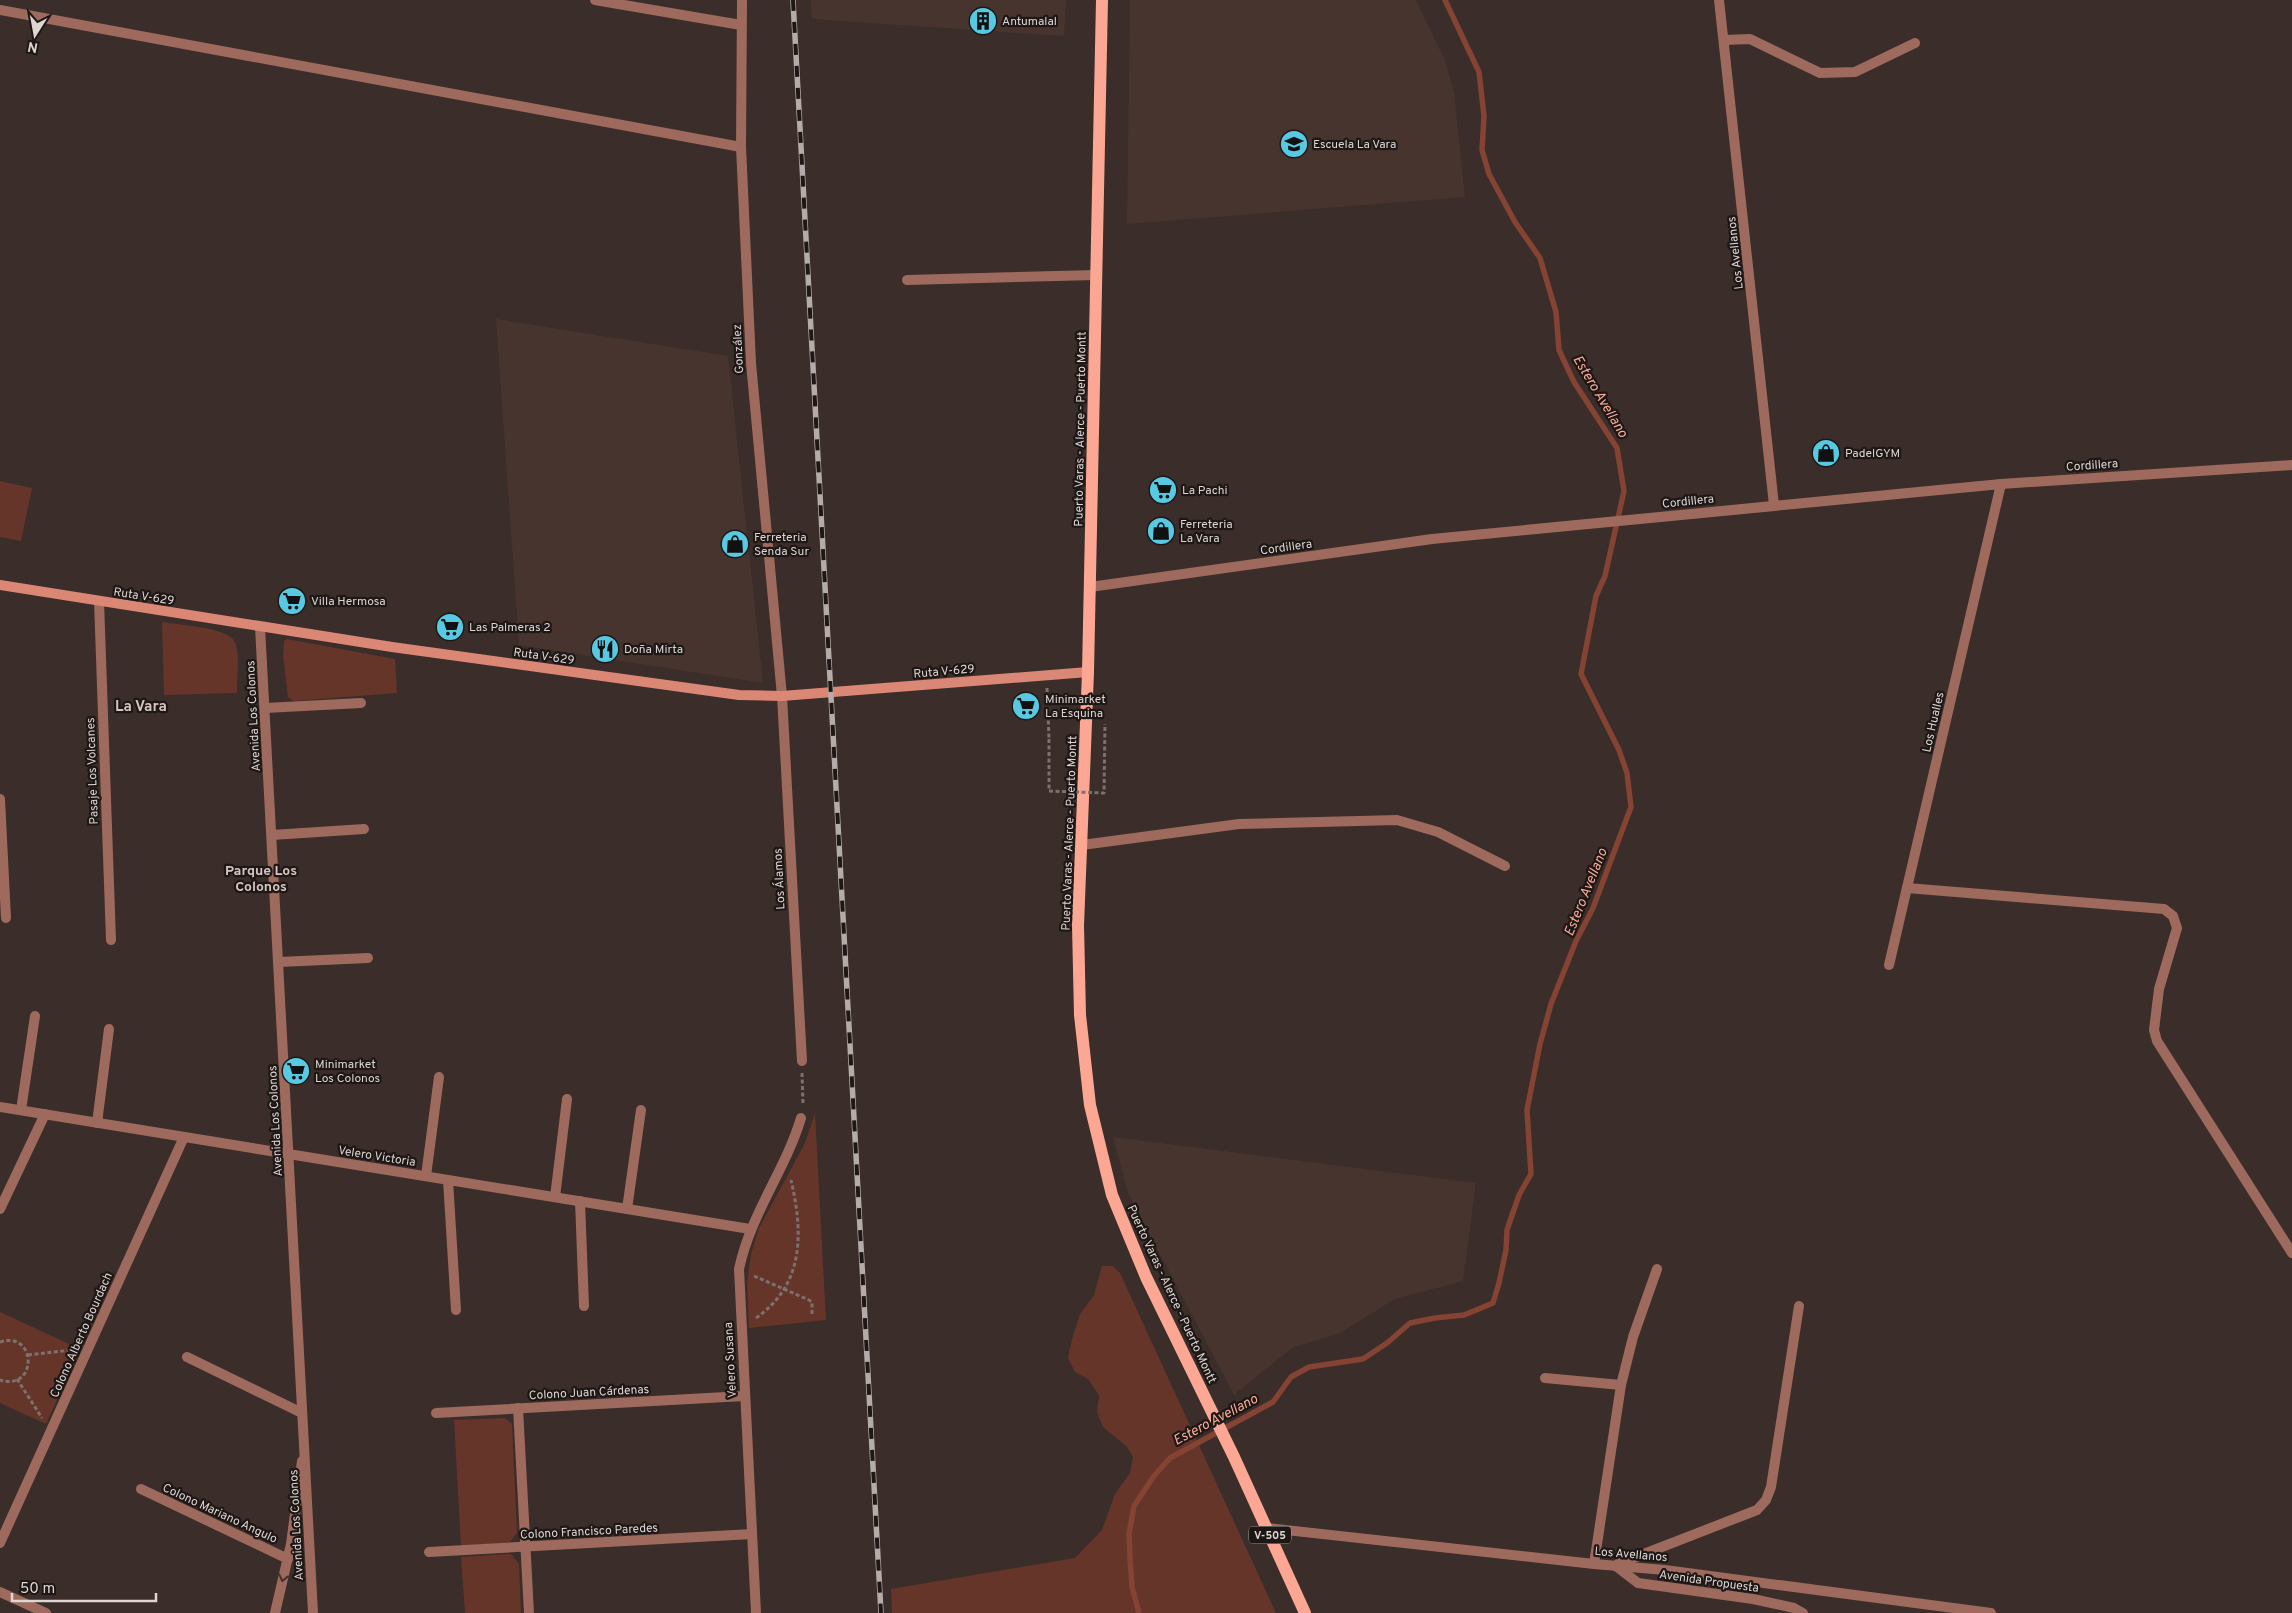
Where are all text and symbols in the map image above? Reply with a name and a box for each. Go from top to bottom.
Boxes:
building icon: Antumalal [968,6,998,36]
north arrow [10,10,60,60]
place label: Antumalal [1002,14,1057,30]
text: N [26,37,39,56]
school or university icon: Escuela La Vara [1279,129,1309,159]
place label: Escuela La Vara [1313,137,1396,153]
street label: Los Avellanos [1724,216,1748,290]
street label: González [730,324,748,374]
street label: Puerto Varas - Alerce - Puerto Montt [1071,331,1091,527]
water label: Estero Avellano [1568,352,1631,442]
shop icon: PadelGYM [1811,438,1841,468]
place label: PadelGYM [1845,446,1900,462]
street label: Cordillera [2065,456,2119,476]
supermarket icon: La Pachi [1148,475,1178,505]
place label: La Pachi [1182,483,1227,499]
street label: Cordillera [1661,491,1715,513]
shop icon: Ferreteria La Vara [1146,516,1176,546]
place label: Ferreteria La Vara [1180,517,1233,547]
shop icon: Ferreteria Senda Sur [720,529,750,559]
place label: Ferreteria Senda Sur [754,530,809,560]
street label: Cordillera [1259,536,1313,560]
street label: Ruta V-629 [112,584,175,610]
supermarket icon: Villa Hermosa [277,586,307,616]
place label: Villa Hermosa [311,594,386,610]
supermarket icon: Las Palmeras 2 [435,612,465,642]
place label: Las Palmeras 2 [469,620,551,636]
restaurant icon: Doña Mirta [590,634,620,664]
place label: Doña Mirta [624,642,683,658]
street label: Ruta V-629 [512,645,575,669]
street label: Avenida Los Colonos [243,660,265,772]
street label: Ruta V-629 [913,661,975,683]
street label: Los Hualles [1919,690,1949,754]
supermarket icon: Minimarket La Esquina [1011,691,1041,721]
place label: Minimarket La Esquina [1045,692,1106,722]
district label: La Vara [115,698,167,717]
street label: Pasaje Los Volcanes [83,717,103,825]
street label: Puerto Varas - Alerce - Puerto Montt [1059,735,1081,931]
water label: Estero Avellano [1561,846,1612,939]
street label: Los Álamos [770,848,790,910]
district label: Parque Los Colonos [225,863,297,896]
supermarket icon: Minimarket Los Colonos [281,1056,311,1086]
place label: Minimarket Los Colonos [315,1057,380,1087]
street label: Avenida Los Colonos [265,1065,287,1177]
street label: Velero Victoria [337,1143,417,1171]
street label: Puerto Varas - Alerce - Puerto Montt [1123,1203,1220,1386]
street label: Colono Alberto Bourdach [47,1270,117,1401]
street label: Velero Susana [721,1322,741,1398]
street label: Colono Juan Cárdenas [528,1382,650,1404]
water label: Estero Avellano [1171,1391,1261,1450]
street label: Avenida Los Colonos [286,1469,308,1581]
street label: Colono Mariano Angulo [160,1480,280,1548]
street label: Colono Francisco Paredes [520,1520,658,1544]
road number: V-505 [1249,1526,1291,1544]
street label: Los Avellanos [1594,1544,1668,1566]
street label: Avenida Propuesta [1658,1567,1760,1597]
scale bar [12,1570,156,1602]
one-way arrow [278,1573,289,1582]
text: 50 m [20,1580,55,1599]

